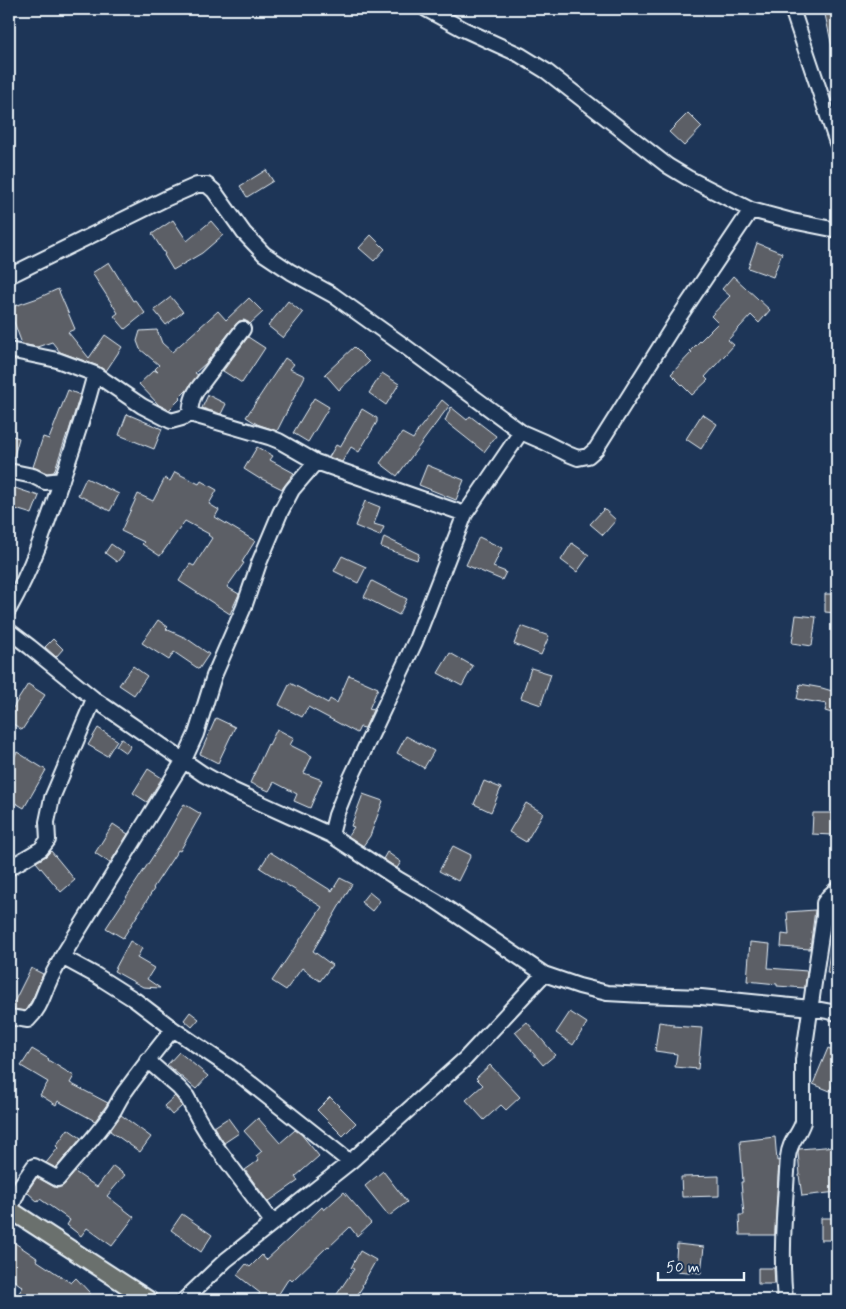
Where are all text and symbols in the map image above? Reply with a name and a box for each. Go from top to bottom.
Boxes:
scale bar [658,1249,745,1281]
text: 50 m [666,1258,700,1278]

